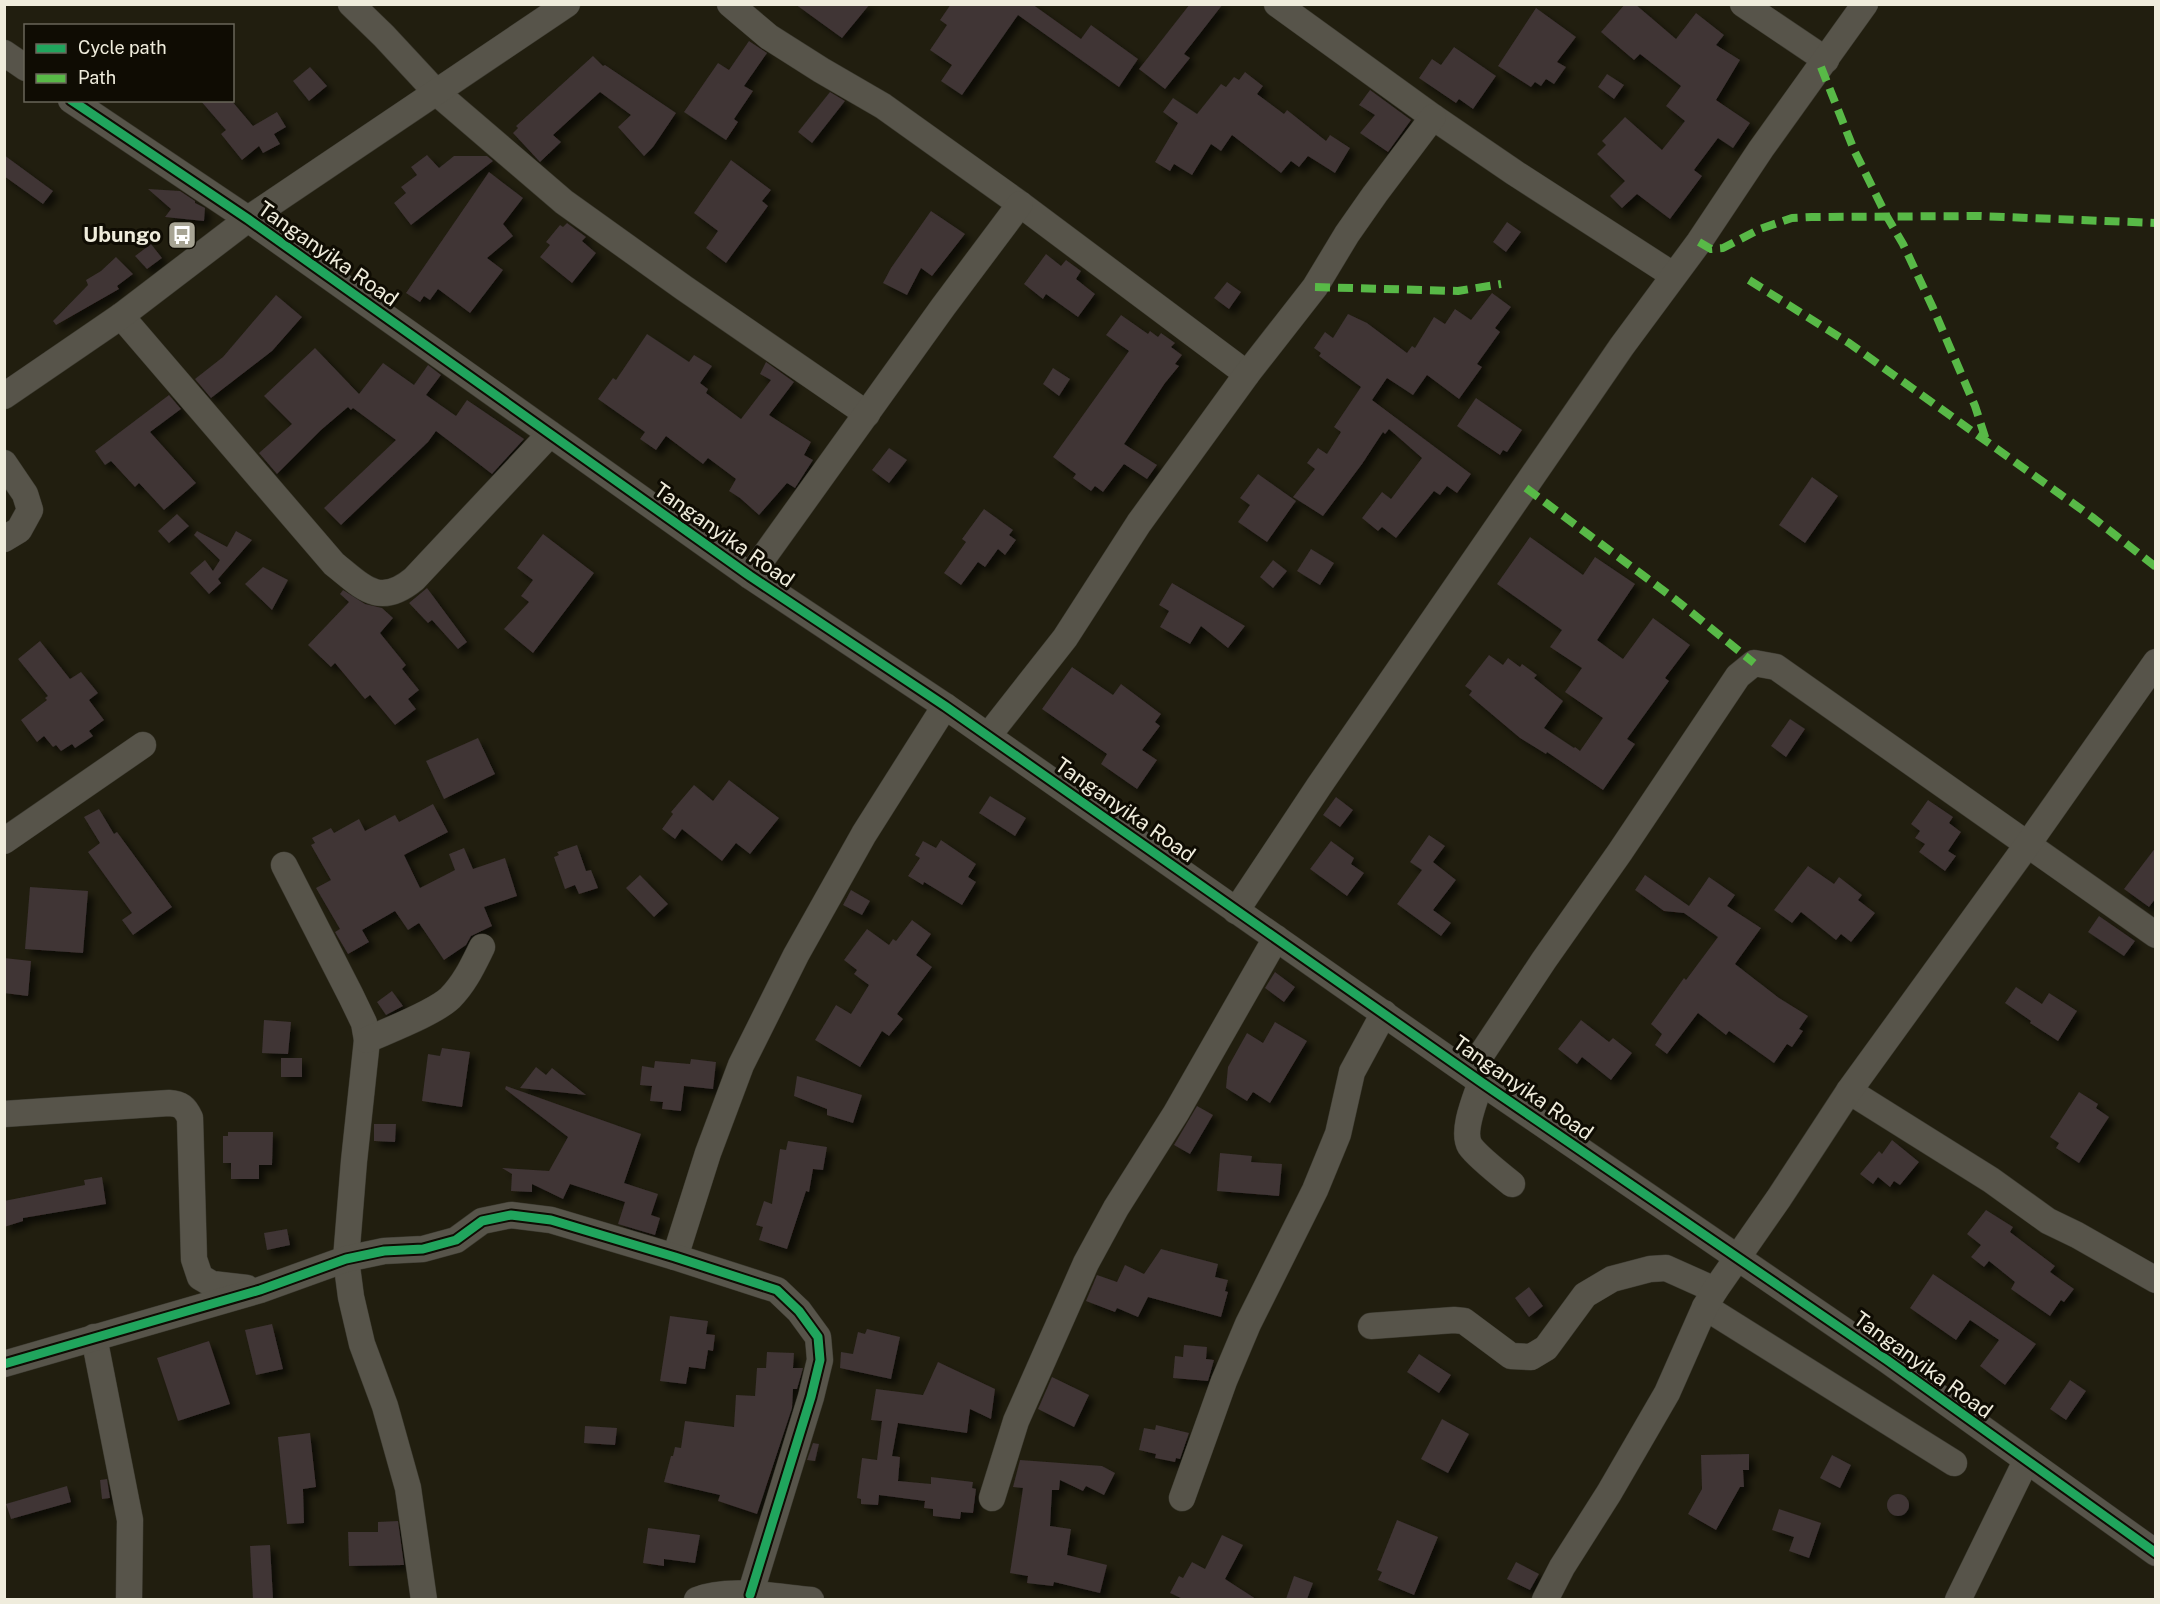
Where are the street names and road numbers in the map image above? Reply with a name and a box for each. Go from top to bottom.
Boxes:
street label: Tanganyika Road [253,196,403,311]
street label: Tanganyika Road [649,477,799,592]
street label: Tanganyika Road [1050,752,1200,867]
street label: Tanganyika Road [1448,1030,1598,1145]
street label: Tanganyika Road [1849,1306,1998,1423]

